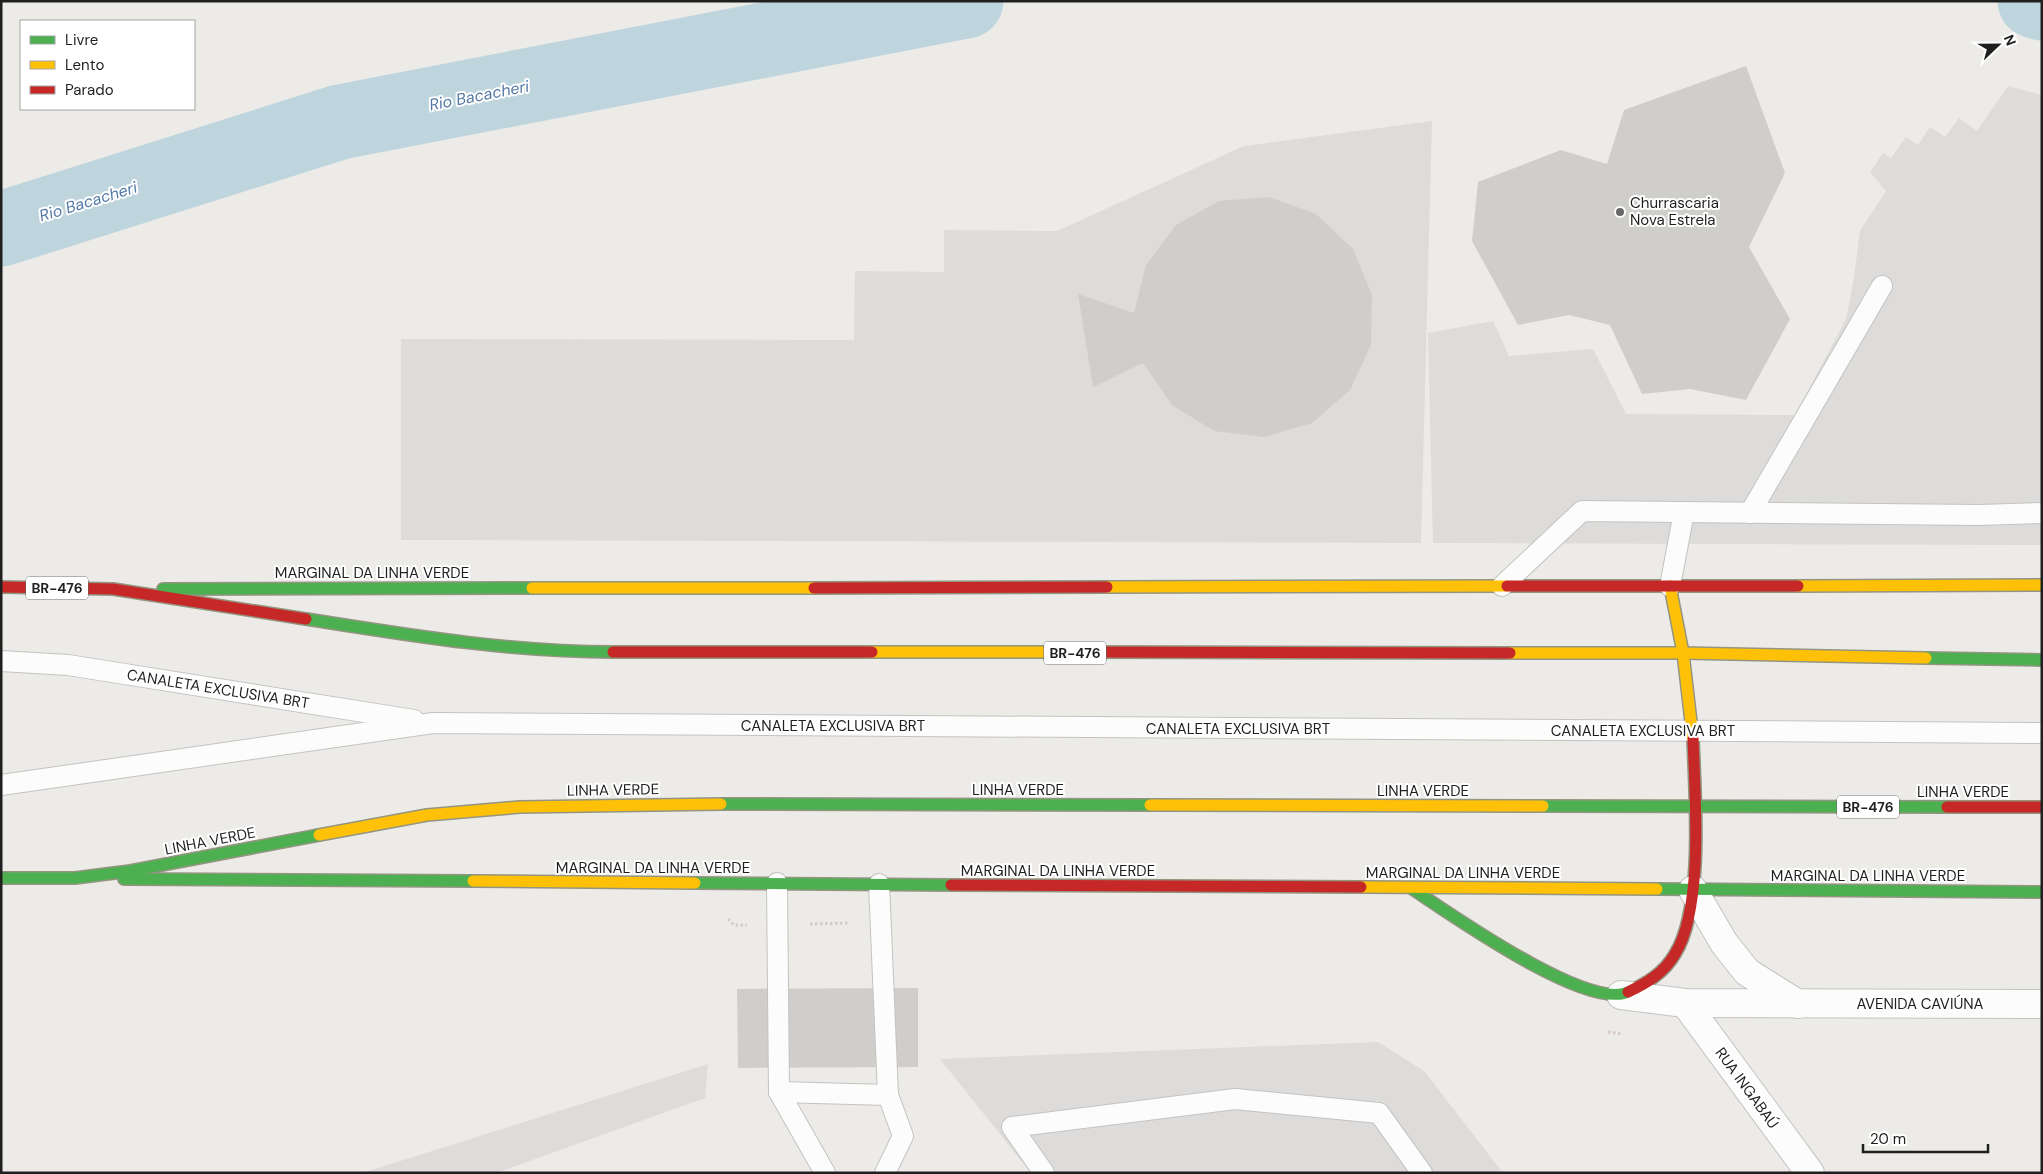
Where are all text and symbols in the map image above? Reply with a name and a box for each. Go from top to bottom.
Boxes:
legend [20,20,195,110]
north arrow [1973,20,2023,70]
text: Livre [65,30,98,50]
text: N [2000,32,2020,48]
text: Lento [65,55,104,75]
water label: Rio Bacacheri [427,75,532,115]
text: Parado [65,80,114,100]
water label: Rio Bacacheri [37,176,141,226]
place label: Churrascaria Nova Estrela [1630,193,1719,230]
marker: Churrascaria Nova Estrela [1614,206,1626,218]
street label: MARGINAL DA LINHA VERDE [275,563,469,583]
road number: BR-476 [26,576,88,600]
road number: BR-476 [1044,641,1106,664]
street label: CANALETA EXCLUSIVA BRT [125,665,311,713]
street label: CANALETA EXCLUSIVA BRT [741,716,925,736]
street label: CANALETA EXCLUSIVA BRT [1146,719,1330,739]
street label: CANALETA EXCLUSIVA BRT [1551,721,1735,741]
street label: LINHA VERDE [567,779,659,801]
street label: LINHA VERDE [972,780,1064,800]
street label: LINHA VERDE [1377,781,1469,801]
street label: LINHA VERDE [1917,782,2009,802]
road number: BR-476 [1837,796,1899,819]
street label: LINHA VERDE [163,822,257,860]
street label: MARGINAL DA LINHA VERDE [556,858,750,878]
street label: MARGINAL DA LINHA VERDE [961,861,1155,881]
street label: MARGINAL DA LINHA VERDE [1366,863,1560,883]
street label: MARGINAL DA LINHA VERDE [1771,866,1965,886]
street label: AVENIDA CAVIÚNA [1856,994,1984,1014]
street label: RUA INGABAÚ [1711,1043,1783,1133]
scale bar [1863,1122,1988,1154]
text: 20 m [1870,1129,1906,1149]

